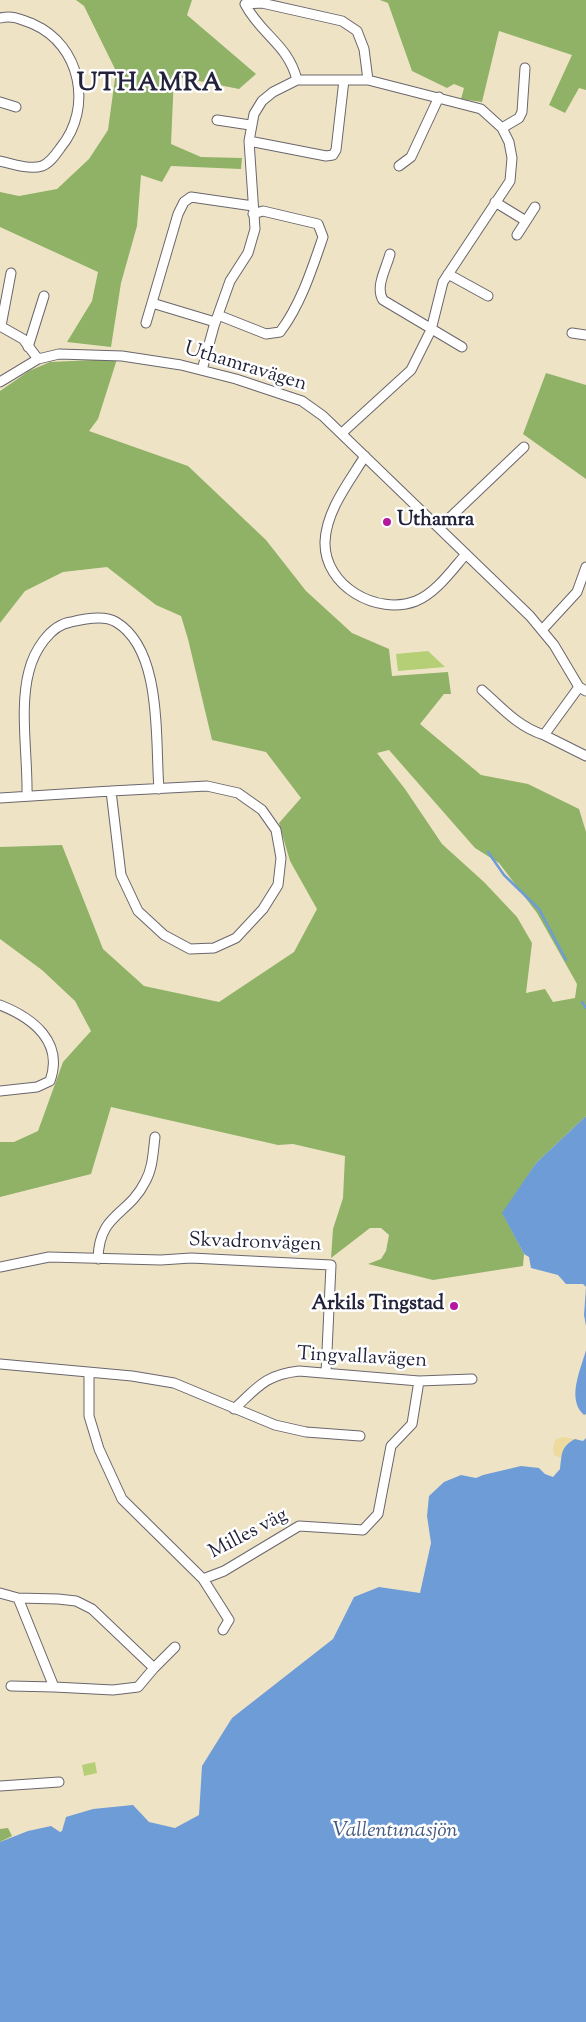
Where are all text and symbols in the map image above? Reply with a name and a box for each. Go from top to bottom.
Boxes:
district label: UTHAMRA [76,71,224,101]
street label: Uthamravägen [181,338,309,398]
place label: Uthamra [397,510,474,534]
marker: Uthamra [381,516,393,528]
street label: Skvadronvägen [188,1230,322,1258]
place label: Arkils Tingstad [311,1294,444,1318]
marker: Arkils Tingstad [448,1300,460,1312]
street label: Tingvallavägen [296,1344,428,1374]
street label: Milles väg [206,1504,292,1566]
water label: Vallentunasjön [332,1819,458,1845]

